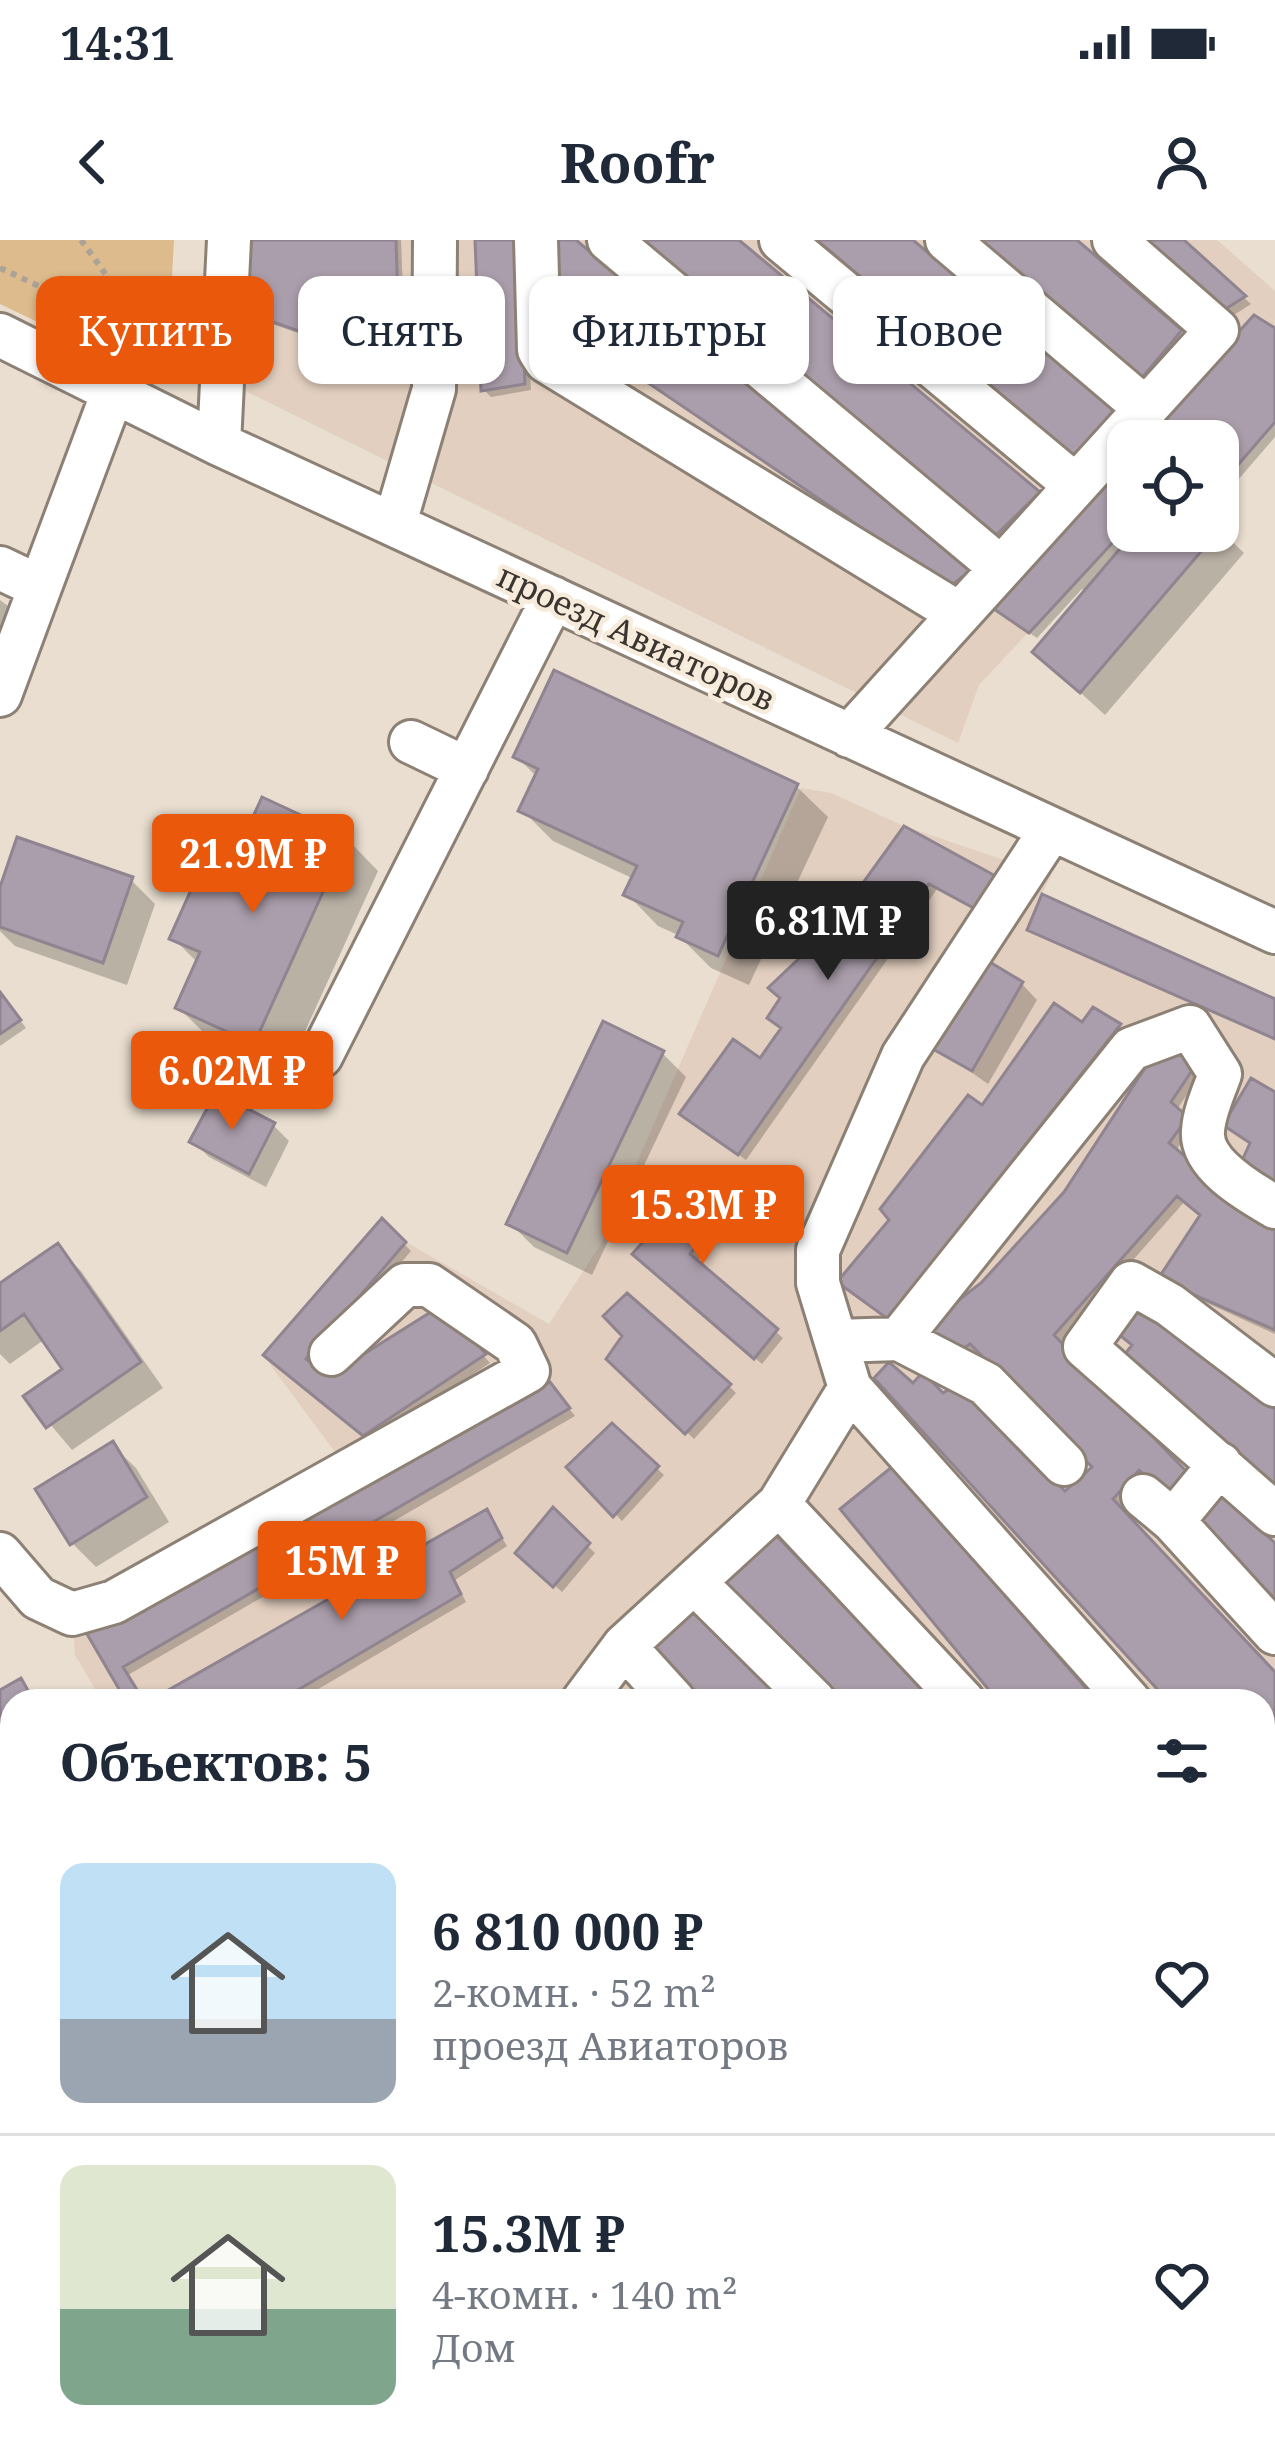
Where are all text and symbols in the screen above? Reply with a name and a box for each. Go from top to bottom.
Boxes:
text: 14:31 [60,12,175,73]
text: Roofr [560,125,715,199]
icon: back [60,129,126,195]
icon: person [1149,129,1215,195]
chip: Купить [36,276,274,384]
chip: Снять [298,276,505,384]
chip: Фильтры [529,276,809,384]
chip: Новое [833,276,1045,384]
map controls [1107,420,1239,552]
button: locate [1107,420,1239,552]
street label: проезд Авиаторов [490,552,782,721]
pin: 21.9M ₽ [142,814,364,916]
text: 21.9M ₽ [179,826,327,879]
pin: 6.81M ₽ [717,881,939,983]
text: 6.81M ₽ [754,893,902,946]
pin: 6.02M ₽ [121,1031,343,1133]
text: 6.02M ₽ [158,1043,306,1096]
pin: 15.3M ₽ [592,1165,814,1267]
text: 15.3M ₽ [629,1177,777,1230]
pin: 15M ₽ [258,1521,426,1623]
text: 15M ₽ [285,1533,399,1586]
text: Объектов: 5 [60,1726,372,1796]
icon: filters [1149,1728,1215,1794]
text: 6 810 000 ₽ [432,1895,704,1965]
icon: home [156,1911,300,2055]
icon: heart [1149,1950,1215,2016]
text: 2-комн. · 52 m² [432,1965,716,2018]
text: проезд Авиаторов [432,2018,788,2071]
text: 15.3M ₽ [432,2197,625,2267]
icon: home [156,2213,300,2357]
icon: heart [1149,2252,1215,2318]
text: 4-комн. · 140 m² [432,2267,738,2320]
text: Дом [432,2320,516,2373]

